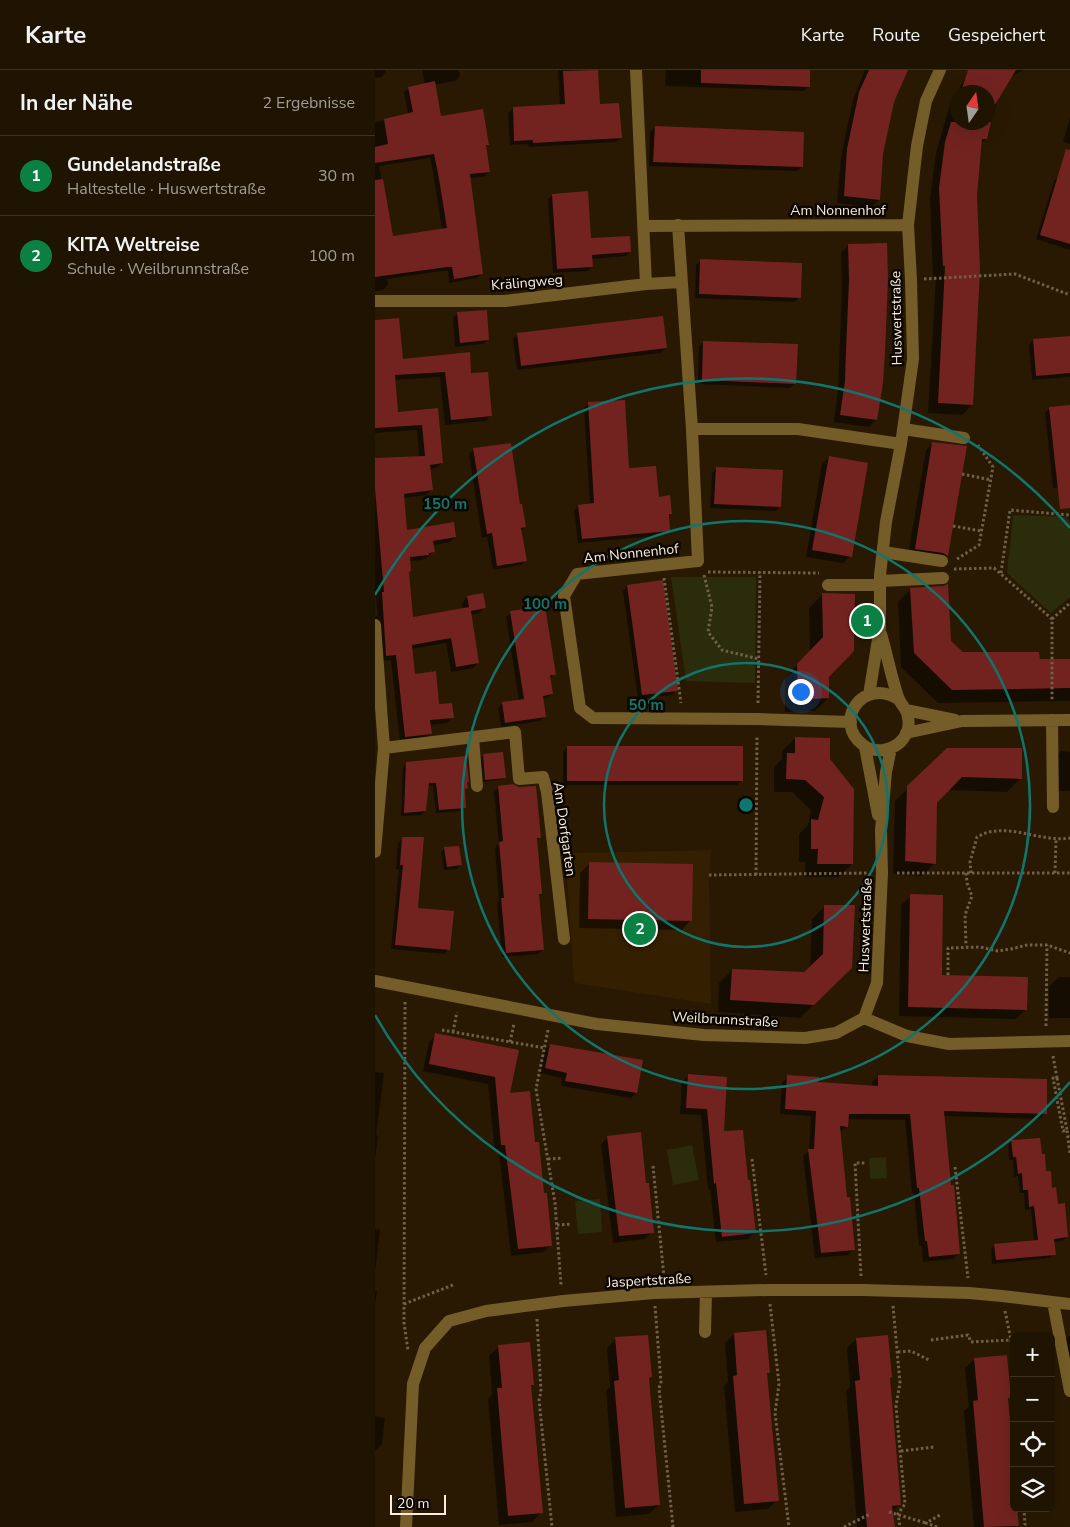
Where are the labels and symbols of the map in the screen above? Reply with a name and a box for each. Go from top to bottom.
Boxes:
north arrow [950,85,995,130]
street label: Am Nonnenhof [790,201,886,220]
street label: Krälingweg [490,270,564,295]
street label: Huswertstraße [886,271,907,365]
text: 150 m [423,494,467,514]
street label: Am Nonnenhof [583,539,680,568]
text: 100 m [523,594,567,614]
pin: 1 [851,602,883,640]
your location [788,679,814,705]
text: 50 m [628,695,664,715]
street label: Am Dorfgarten [548,781,581,877]
centre of rings [737,796,755,814]
street label: Huswertstraße [854,877,877,973]
pin: 2 [624,910,656,948]
street label: Weilbrunnstraße [671,1007,779,1032]
street label: Jaspertstraße [605,1269,692,1292]
scale bar [390,1492,446,1515]

